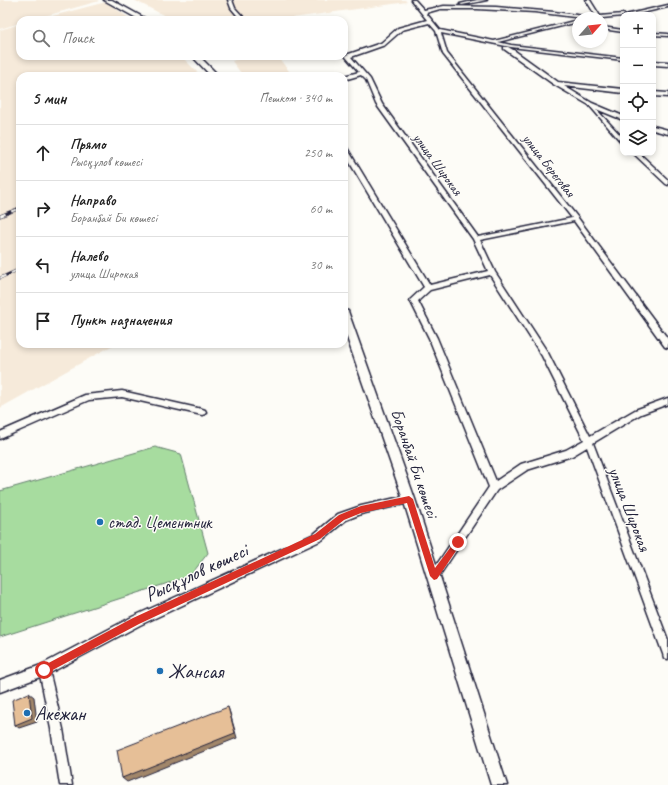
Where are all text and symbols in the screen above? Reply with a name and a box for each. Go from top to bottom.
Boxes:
north arrow [572,12,608,48]
map controls [620,12,656,156]
button: + [620,12,656,48]
search box [16,16,348,60]
icon: search [30,27,52,49]
text: Поиск [62,29,94,48]
button: − [620,48,656,84]
button: locate [620,84,656,120]
text: 5 мин [32,88,66,109]
text: Пешком · 340 m [259,90,332,106]
button: layers [620,120,656,156]
street label: улица Широкая [409,129,466,200]
street label: улица Береговая [518,130,579,201]
text: Прямо [70,135,106,154]
icon: ahead [32,142,54,164]
text: 250 m [304,145,332,161]
text: Рысқұлов көшесі [70,154,142,170]
text: Направо [70,191,116,210]
icon: right [32,198,54,220]
text: 60 m [310,201,332,217]
text: Боранбай Би көшесі [70,210,157,226]
text: Налево [70,247,108,266]
icon: left [32,254,54,276]
text: 30 m [310,257,332,273]
text: улица Широкая [70,266,138,282]
icon: arrive [32,310,54,332]
text: Пункт назначения [70,311,172,330]
street label: Боранбай Би көшесі [386,406,444,522]
street label: улица Широкая [603,463,656,555]
place label: стад. Цементник [108,512,213,533]
marker: стад. Цементник [95,517,105,527]
route end [449,533,467,551]
street label: Рысқұлов көшесі [141,537,254,607]
place label: Жансая [168,659,226,684]
route start [35,661,53,679]
marker: Жансая [155,666,165,676]
place label: Акежан [35,701,87,726]
marker: Акежан [22,708,32,718]

